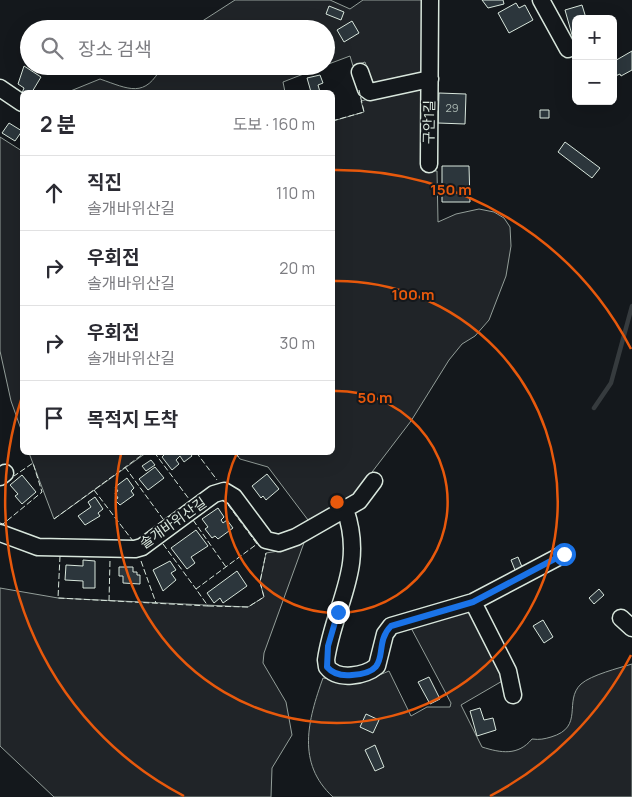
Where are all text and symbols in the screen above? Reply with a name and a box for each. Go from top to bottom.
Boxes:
map controls [572,15,617,105]
button: + [572,15,617,60]
search box [20,20,335,75]
icon: search [38,34,66,62]
text: 장소 검색 [78,36,152,62]
button: − [572,60,617,105]
street label: 구안1길 [419,100,438,144]
house number: 29 [445,100,459,115]
text: 2 분 [40,110,76,138]
text: 도보 · 160 m [233,113,315,135]
text: 직진 [87,169,122,195]
icon: ahead [40,179,68,207]
text: 150 m [430,179,472,200]
text: 110 m [276,182,315,204]
text: 솔개바위산길 [87,197,175,219]
text: 우회전 [87,244,139,270]
icon: right [40,254,68,282]
text: 20 m [279,257,315,279]
text: 솔개바위산길 [87,272,175,294]
text: 100 m [392,284,434,305]
text: 우회전 [87,319,139,345]
icon: right [40,329,68,357]
text: 30 m [280,332,315,354]
text: 솔개바위산길 [87,347,175,369]
text: 50 m [357,387,393,408]
icon: arrive [40,404,68,432]
text: 목적지 도착 [87,406,178,432]
street label: 솔개바위산길 [136,493,210,553]
centre of rings [328,493,346,511]
route start [553,543,576,566]
route end [327,601,350,624]

